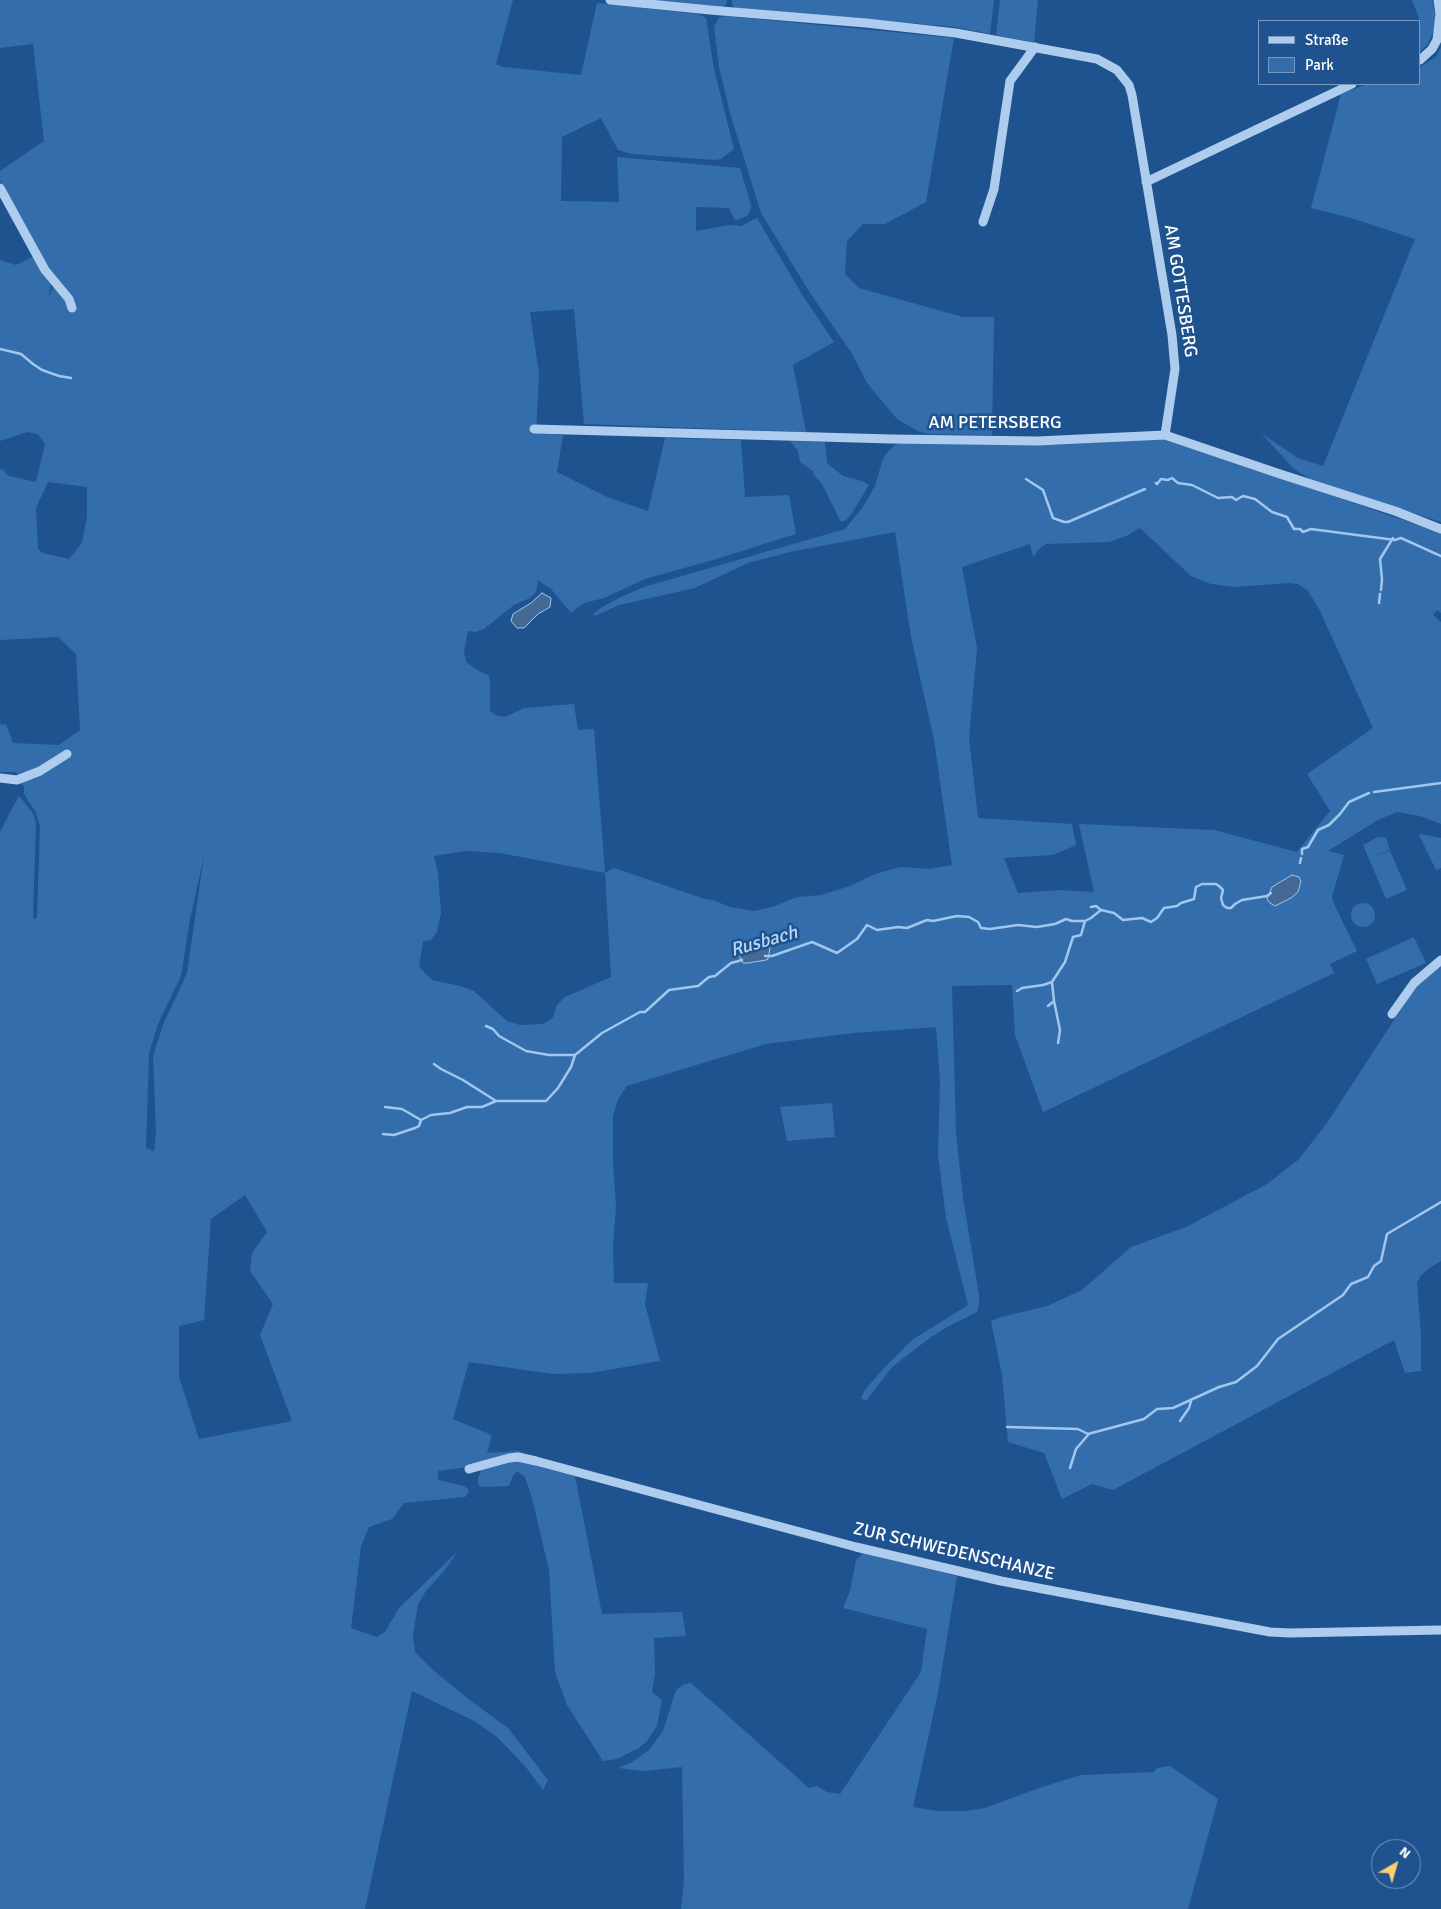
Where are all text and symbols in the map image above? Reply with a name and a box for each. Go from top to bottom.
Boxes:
legend [1258,20,1421,85]
text: Straße [1305,31,1349,49]
text: Park [1305,56,1334,74]
street label: AM GOTTESBERG [1159,223,1201,359]
street label: AM PETERSBERG [929,412,1061,434]
water label: Rusbach [728,922,800,962]
street label: ZUR SCHWEDENSCHANZE [851,1518,1057,1586]
north arrow [1371,1839,1421,1889]
text: N [1396,1843,1414,1862]

